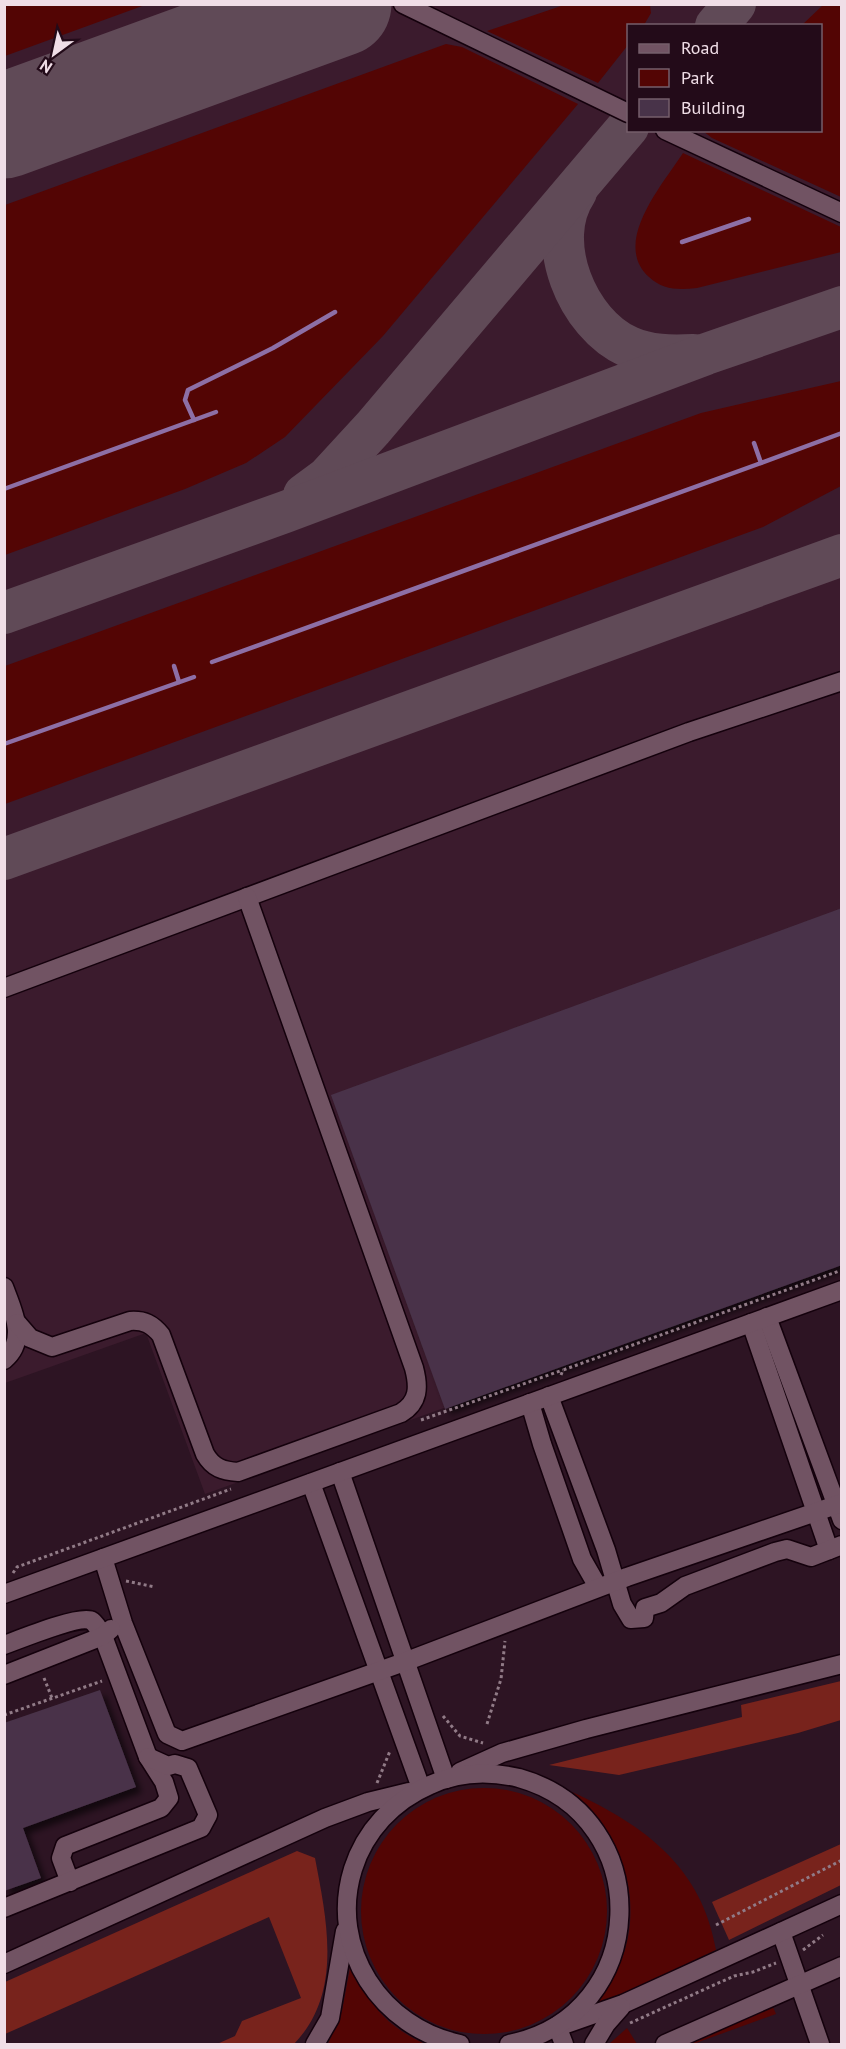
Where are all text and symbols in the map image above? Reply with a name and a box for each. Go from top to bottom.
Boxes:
north arrow [24,24,84,84]
legend [627,24,822,132]
text: Road [681,36,719,59]
text: N [36,55,56,78]
text: Park [681,66,714,89]
text: Building [681,96,745,119]

